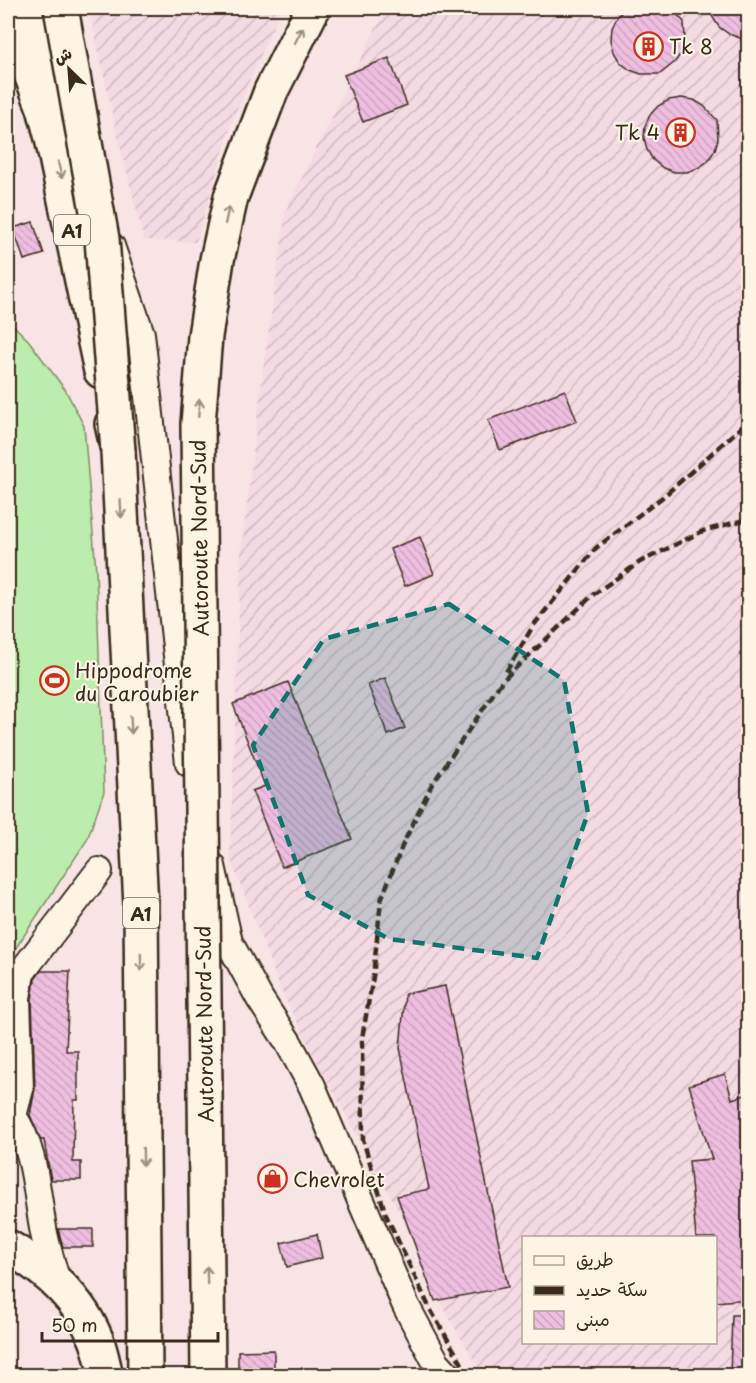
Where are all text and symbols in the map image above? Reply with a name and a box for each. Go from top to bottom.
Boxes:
one-way arrow [294,26,305,44]
building icon: Tk 8 [632,30,664,62]
place label: Tk 8 [669,31,713,61]
north arrow [39,39,99,99]
text: ش [49,40,75,69]
building icon: Tk 4 [665,116,697,148]
place label: Tk 4 [615,117,660,147]
one-way arrow [55,159,66,179]
one-way arrow [221,206,233,225]
road number: A1 [54,215,90,245]
one-way arrow [194,399,205,419]
street label: Autoroute Nord-Sud [182,439,216,637]
one-way arrow [115,499,126,519]
place label: Hippodrome du Caroubier [75,655,199,708]
sports icon: Hippodrome du Caroubier [38,665,70,697]
one-way arrow [126,715,137,734]
road number: A1 [123,898,159,928]
street label: Autoroute Nord-Sud [187,925,221,1123]
one-way arrow [135,951,147,971]
one-way arrow [137,1146,149,1166]
shop icon: Chevrolet [256,1163,288,1195]
place label: Chevrolet [293,1164,385,1194]
legend [522,1236,717,1344]
text: طريق [576,1245,614,1272]
one-way arrow [201,1266,213,1286]
text: سكة حديد [576,1275,648,1302]
scale bar [42,1305,218,1343]
text: مبنى [576,1305,610,1332]
text: 50 m [51,1311,98,1338]

